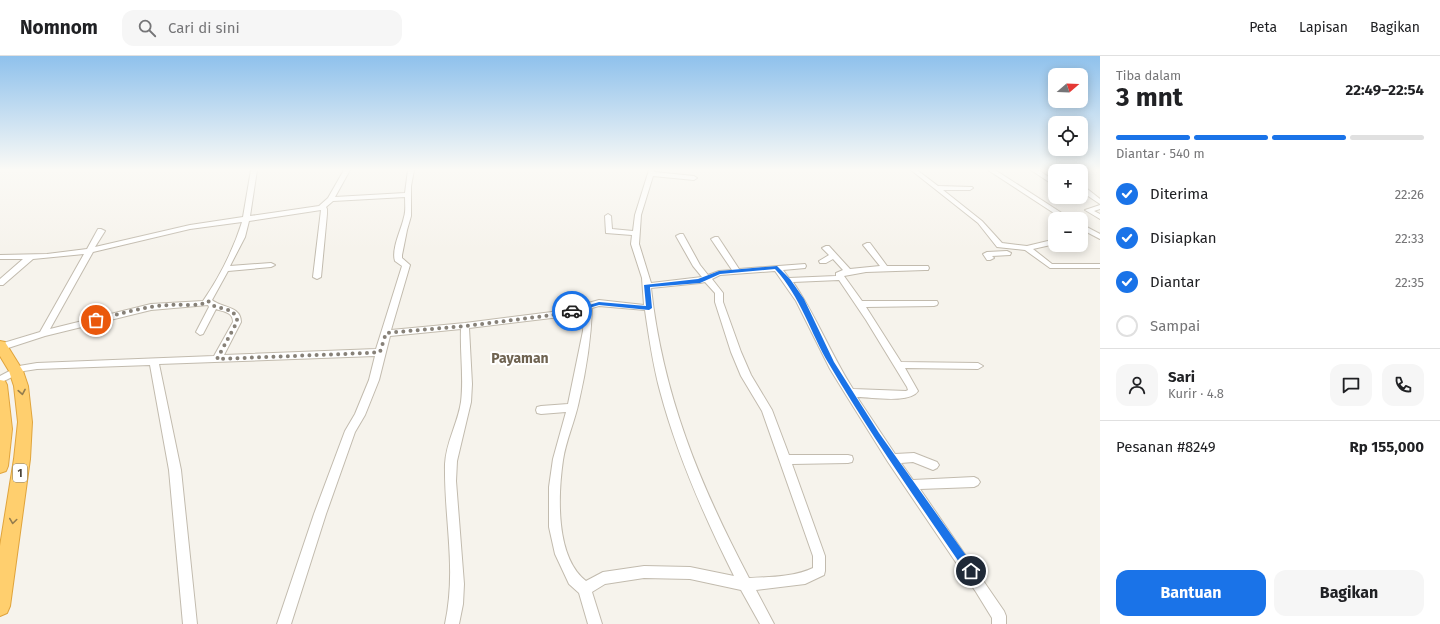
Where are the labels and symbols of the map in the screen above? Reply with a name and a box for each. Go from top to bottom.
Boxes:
north arrow [1048,68,1088,108]
courier [552,291,592,331]
pin [79,303,113,337]
district label: Payaman [491,350,549,367]
one-way arrow [17,389,26,395]
road number: 1 [13,464,27,482]
one-way arrow [9,518,18,524]
pin [954,554,988,588]

